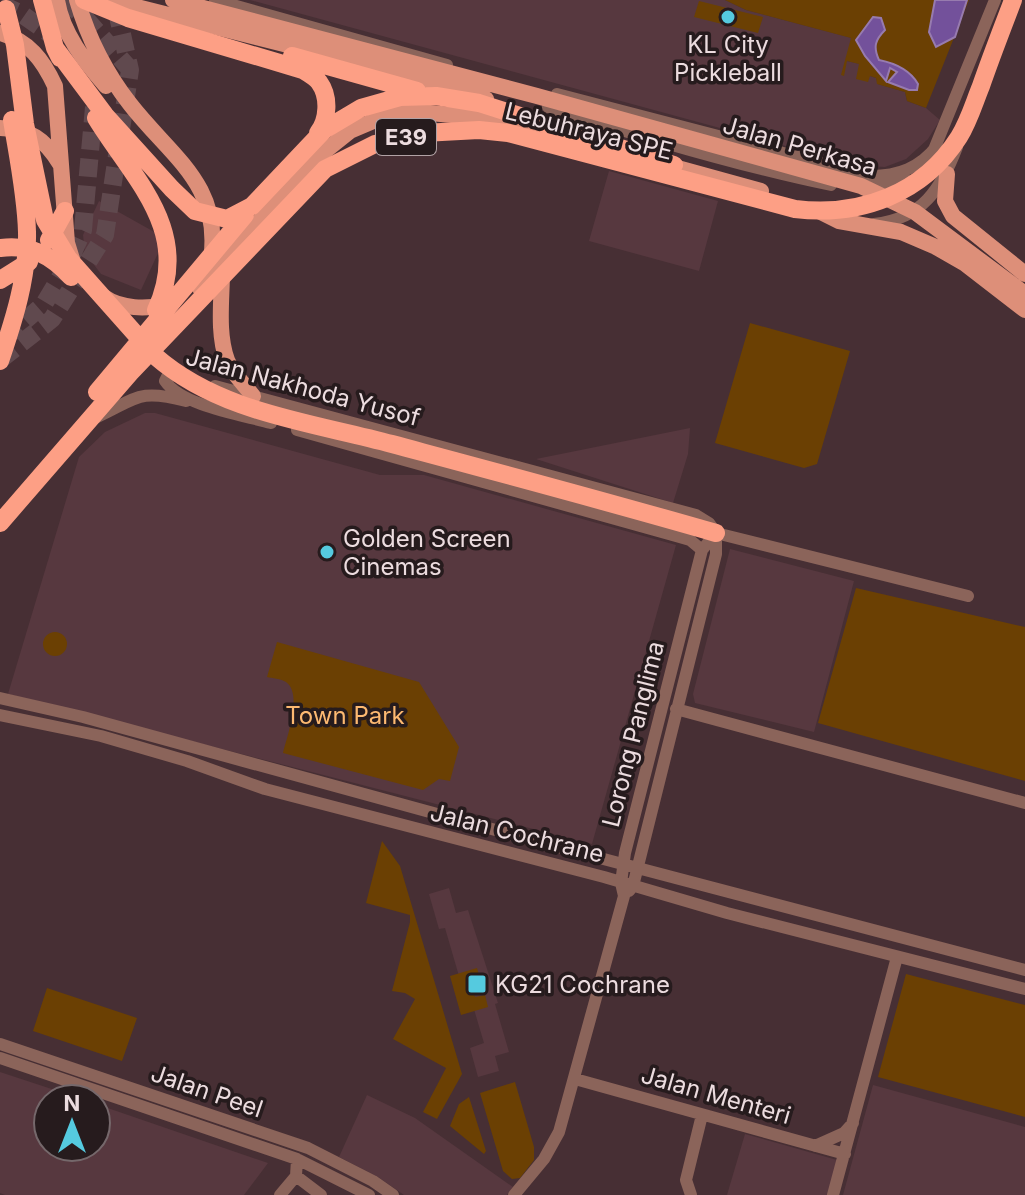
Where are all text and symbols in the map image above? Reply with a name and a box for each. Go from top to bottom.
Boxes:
marker: KL City Pickleball [719,8,737,26]
place label: KL City Pickleball [674,30,782,87]
street label: Lebuhraya SPE [502,96,676,166]
street label: Jalan Perkasa [720,110,880,182]
road number: E39 [376,119,436,155]
street label: Jalan Nakhoda Yusof [183,342,423,432]
place label: Golden Screen Cinemas [343,524,511,581]
marker: Golden Screen Cinemas [318,543,336,561]
street label: Lorong Panglima [596,638,670,830]
park label: Town Park [285,701,405,730]
street label: Jalan Cochrane [427,797,607,869]
place label: KG21 Cochrane [495,970,670,999]
marker: KG21 Cochrane [466,973,488,995]
street label: Jalan Peel [147,1058,267,1124]
street label: Jalan Menteri [638,1060,794,1130]
north arrow [32,1083,112,1163]
text: N [64,1090,80,1116]

